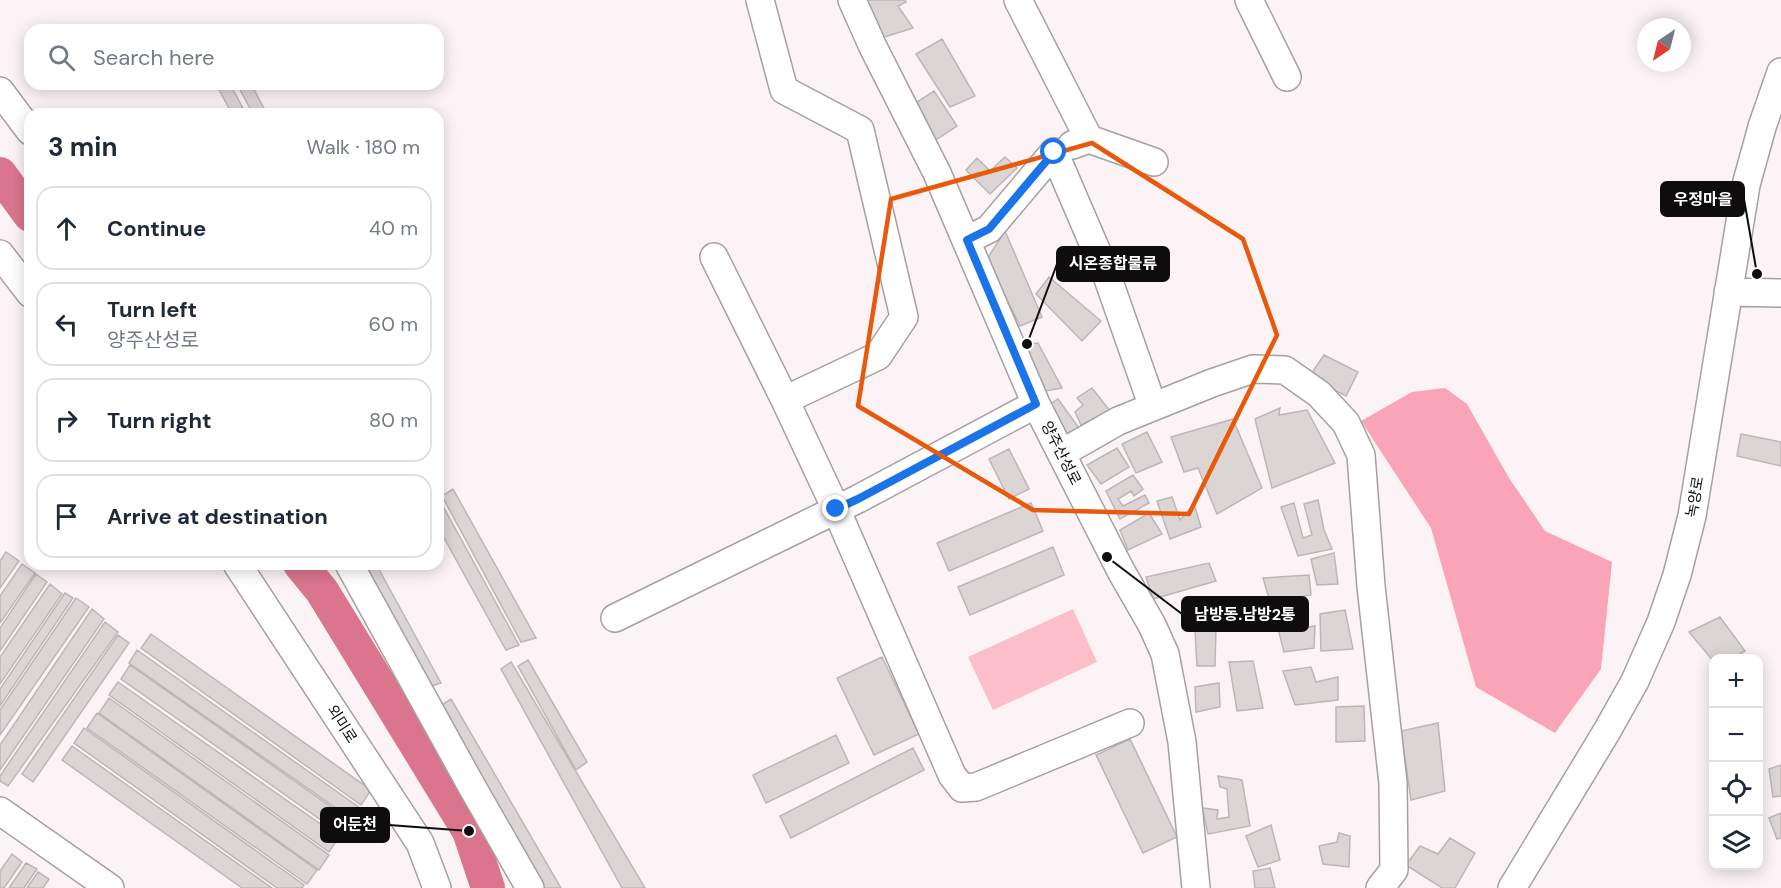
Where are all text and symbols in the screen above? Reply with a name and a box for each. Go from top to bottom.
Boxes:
north arrow [1637,18,1691,72]
search box [24,24,444,90]
icon: search [45,41,78,74]
text: Search here [93,43,214,72]
text: 3 min [48,130,117,164]
text: Walk · 180 m [306,134,420,160]
route start [1040,138,1066,164]
callout: 우정마을 [1661,182,1744,216]
text: 우정마을 [1674,189,1733,210]
icon: ahead [50,212,83,245]
text: Continue [107,214,206,243]
text: 40 m [369,215,418,241]
callout: 시온종합물류 [1057,247,1169,281]
text: 시온종합물류 [1069,253,1157,274]
text: Turn left [107,295,197,324]
icon: left [50,308,83,341]
text: 60 m [369,311,418,337]
text: 양주산성로 [107,327,199,353]
icon: right [50,404,83,437]
text: Turn right [107,406,212,435]
text: 80 m [369,407,418,433]
street label: 양주산성로 [1036,418,1086,488]
street label: 녹양로 [1682,475,1708,519]
route end [822,495,848,521]
icon: arrive [50,500,83,533]
text: Arrive at destination [107,502,328,531]
callout: 남방동.남방2통 [1182,597,1308,631]
text: 남방동.남방2통 [1194,604,1296,625]
map controls [1709,654,1763,870]
button: + [1709,654,1763,708]
street label: 외미로 [322,701,362,747]
button: − [1709,708,1763,762]
button: locate [1709,762,1763,816]
callout: 어둔천 [321,808,389,842]
text: 어둔천 [333,814,377,835]
button: layers [1709,816,1763,870]

